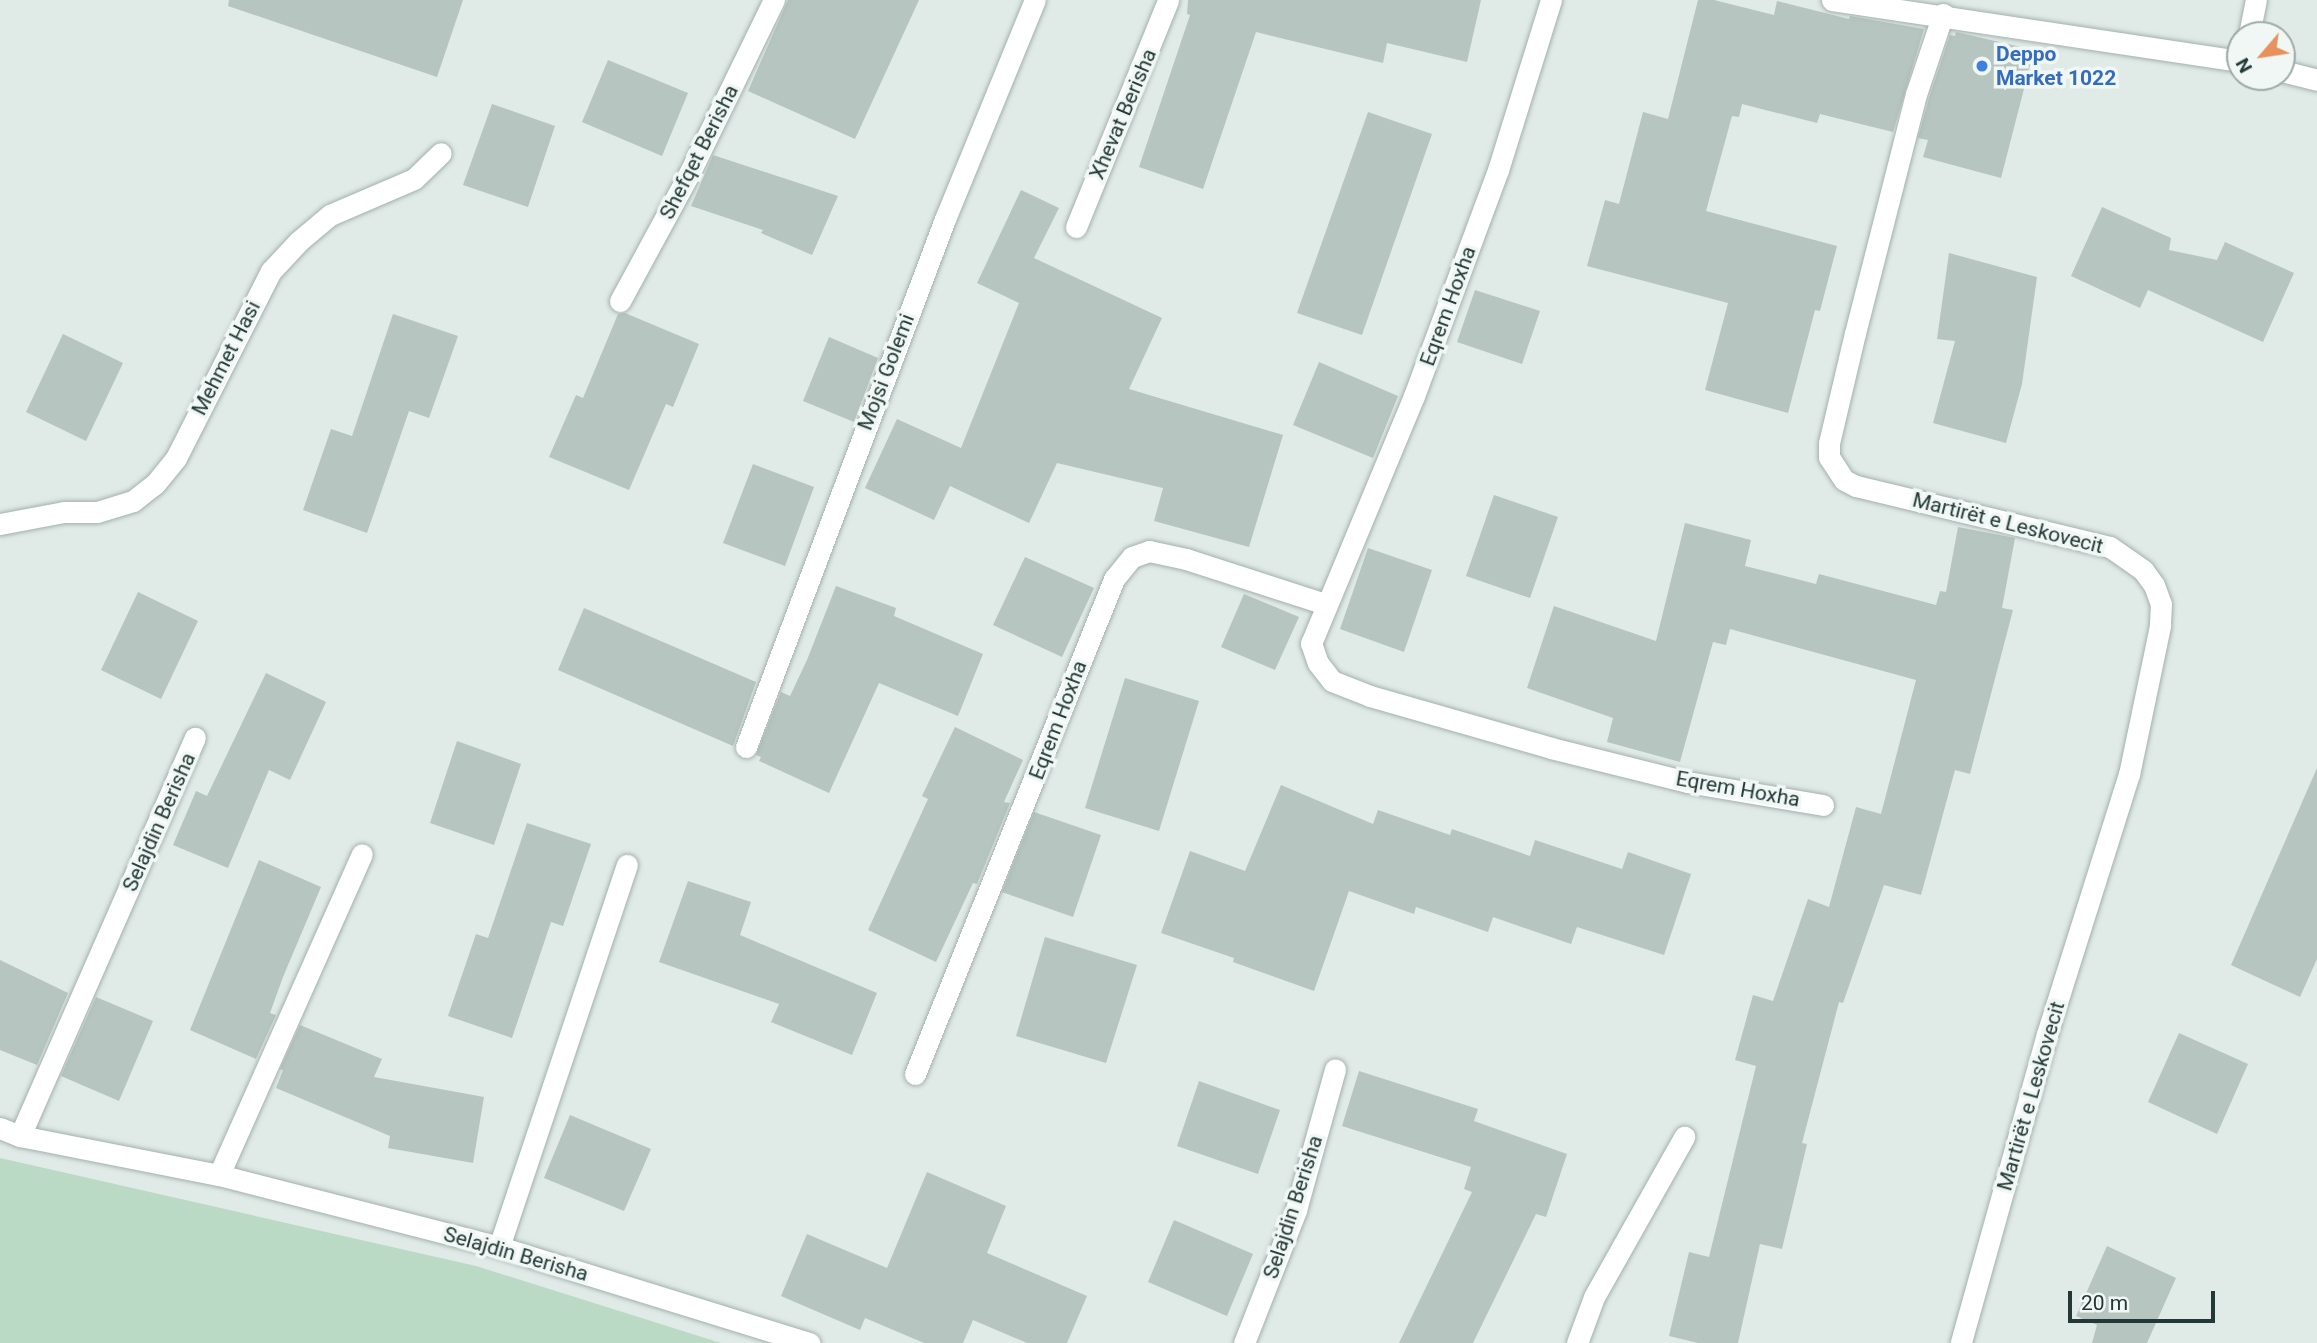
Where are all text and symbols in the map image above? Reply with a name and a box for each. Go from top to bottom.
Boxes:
north arrow [2226,21,2296,91]
place label: Deppo Market 1022 [1996,41,2116,91]
street label: Xhevat Berisha [1084,45,1162,183]
text: N [2231,54,2257,77]
marker: Deppo Market 1022 [1974,58,1990,74]
street label: Shefqet Berisha [654,81,744,223]
street label: Eqrem Hoxha [1415,243,1481,369]
street label: Mehmet Hasi [186,297,266,419]
street label: Mojsi Golemi [852,310,920,434]
street label: Martirët e Leskovecit [1910,487,2106,559]
street label: Eqrem Hoxha [1024,657,1092,783]
street label: Selajdin Berisha [117,749,201,895]
street label: Eqrem Hoxha [1674,766,1802,812]
street label: Martirët e Leskovecit [1992,998,2070,1194]
street label: Selajdin Berisha [1258,1132,1328,1282]
street label: Selajdin Berisha [441,1221,591,1287]
scale bar [2072,1276,2219,1320]
text: 20 m [2081,1291,2128,1315]

